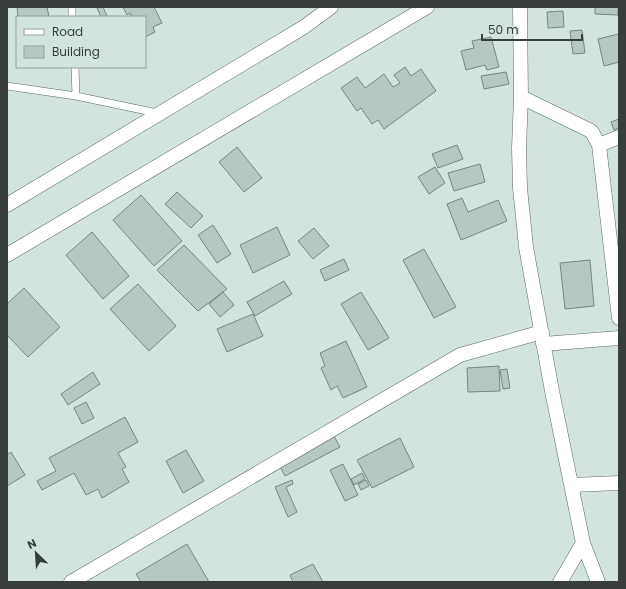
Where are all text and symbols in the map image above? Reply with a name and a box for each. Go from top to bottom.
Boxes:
legend [16,16,146,68]
scale bar [482,16,582,42]
text: 50 m [488,21,519,38]
text: Road [52,23,83,40]
text: Building [52,43,100,60]
north arrow [16,533,56,573]
text: N [25,535,39,553]

